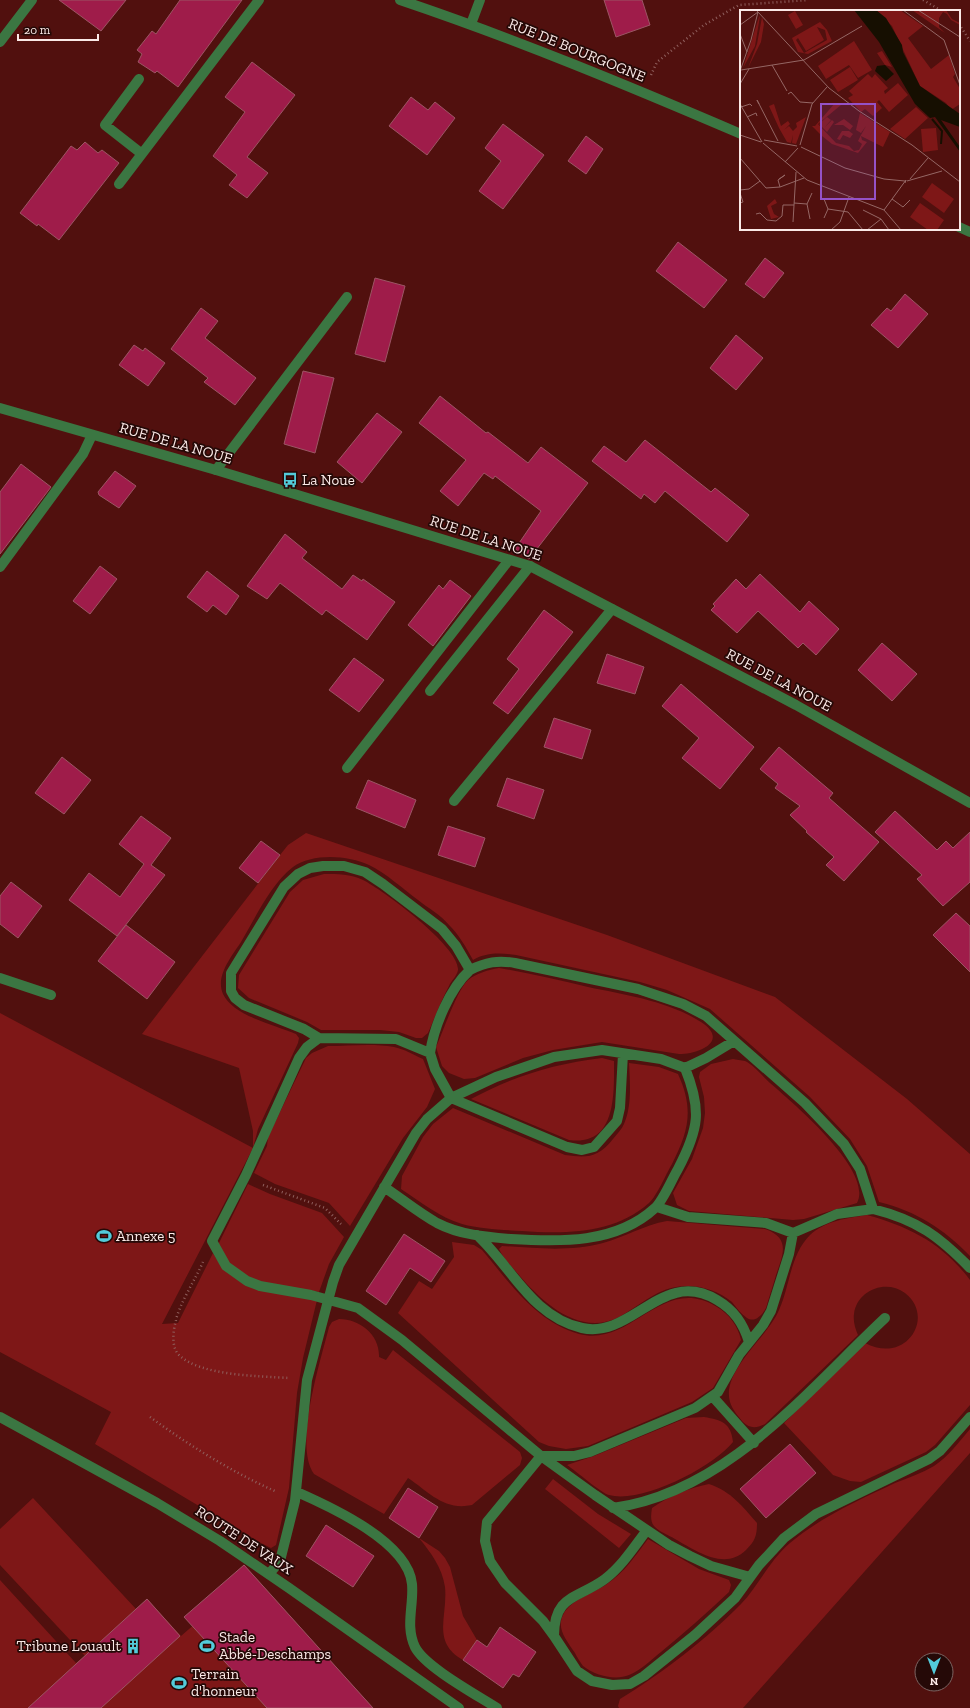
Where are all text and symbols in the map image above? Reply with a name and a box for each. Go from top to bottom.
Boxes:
inset map [740,10,960,230]
street label: RUE DE BOURGOGNE [506,14,648,86]
scale bar [18,16,98,42]
text: 20 m [24,23,51,37]
street label: RUE DE LA NOUE [117,418,235,468]
bus stop icon: La Noue [281,471,299,489]
place label: La Noue [302,471,355,489]
street label: RUE DE LA NOUE [428,511,544,565]
street label: RUE DE LA NOUE [723,645,835,715]
sports icon: Annexe 5 [95,1227,113,1245]
place label: Annexe 5 [116,1227,176,1245]
street label: ROUTE DE VAUX [192,1502,296,1578]
place label: Stade Abbé-Deschamps [219,1628,331,1663]
place label: Tribune Louault [16,1637,121,1655]
building icon: Tribune Louault [124,1637,142,1655]
sports icon: Stade Abbé-Deschamps [198,1637,216,1655]
north arrow [914,1652,954,1692]
place label: Terrain d'honneur [191,1665,257,1700]
sports icon: Terrain d'honneur [170,1674,188,1692]
text: N [929,1675,938,1688]

